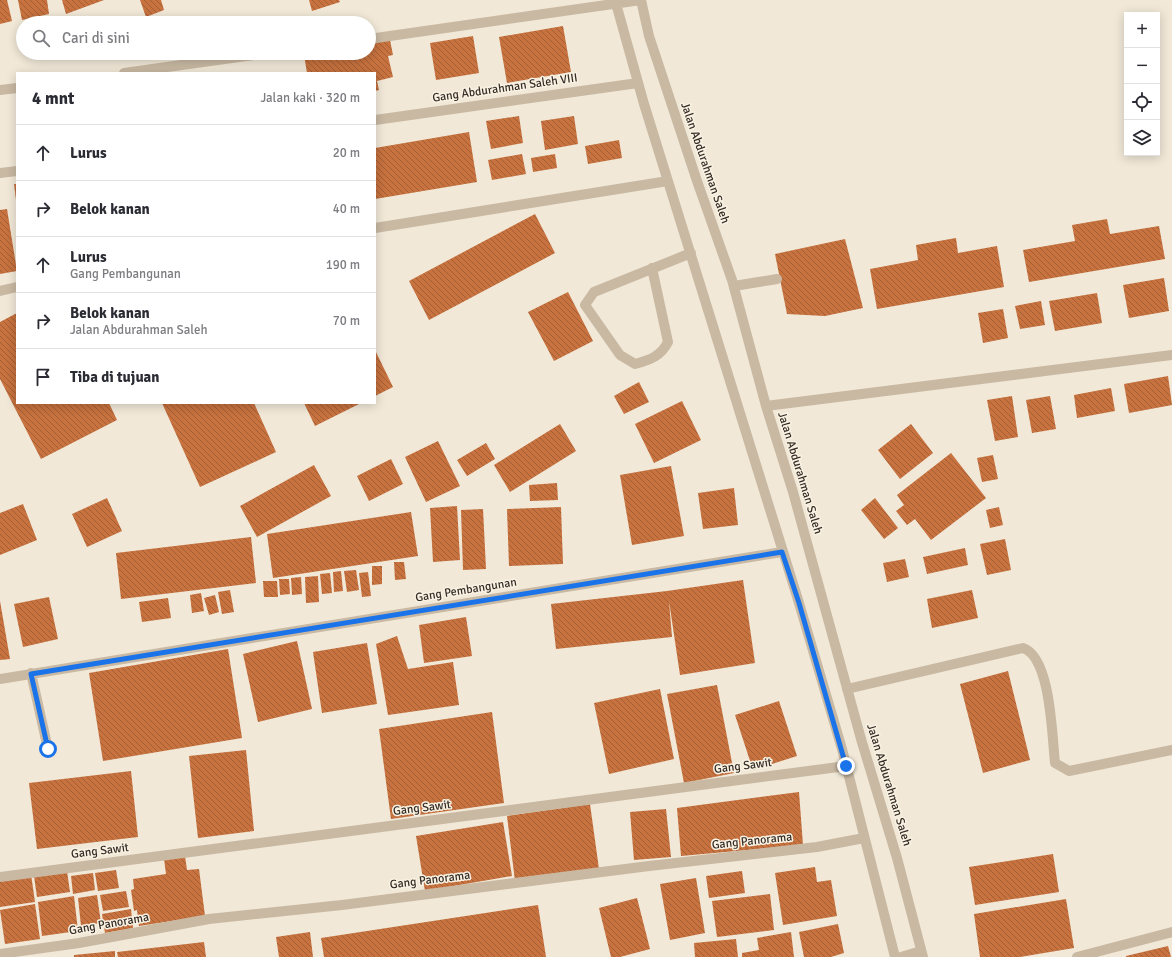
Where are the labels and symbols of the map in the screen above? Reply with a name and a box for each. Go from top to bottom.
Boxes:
street label: Gang Abdurahman Saleh VIII [431,70,579,106]
street label: Jalan Abdurahman Saleh [677,101,733,225]
street label: Jalan Abdurahman Saleh [774,410,826,536]
street label: Gang Pembangunan [414,575,518,605]
street label: Jalan Abdurahman Saleh [863,722,915,848]
route start [39,740,57,758]
street label: Gang Sawit [713,755,773,777]
route end [837,757,855,775]
street label: Gang Sawit [392,797,452,819]
street label: Gang Panorama [711,829,793,853]
street label: Gang Sawit [70,840,130,862]
street label: Gang Panorama [389,868,471,892]
street label: Gang Panorama [68,910,150,938]

